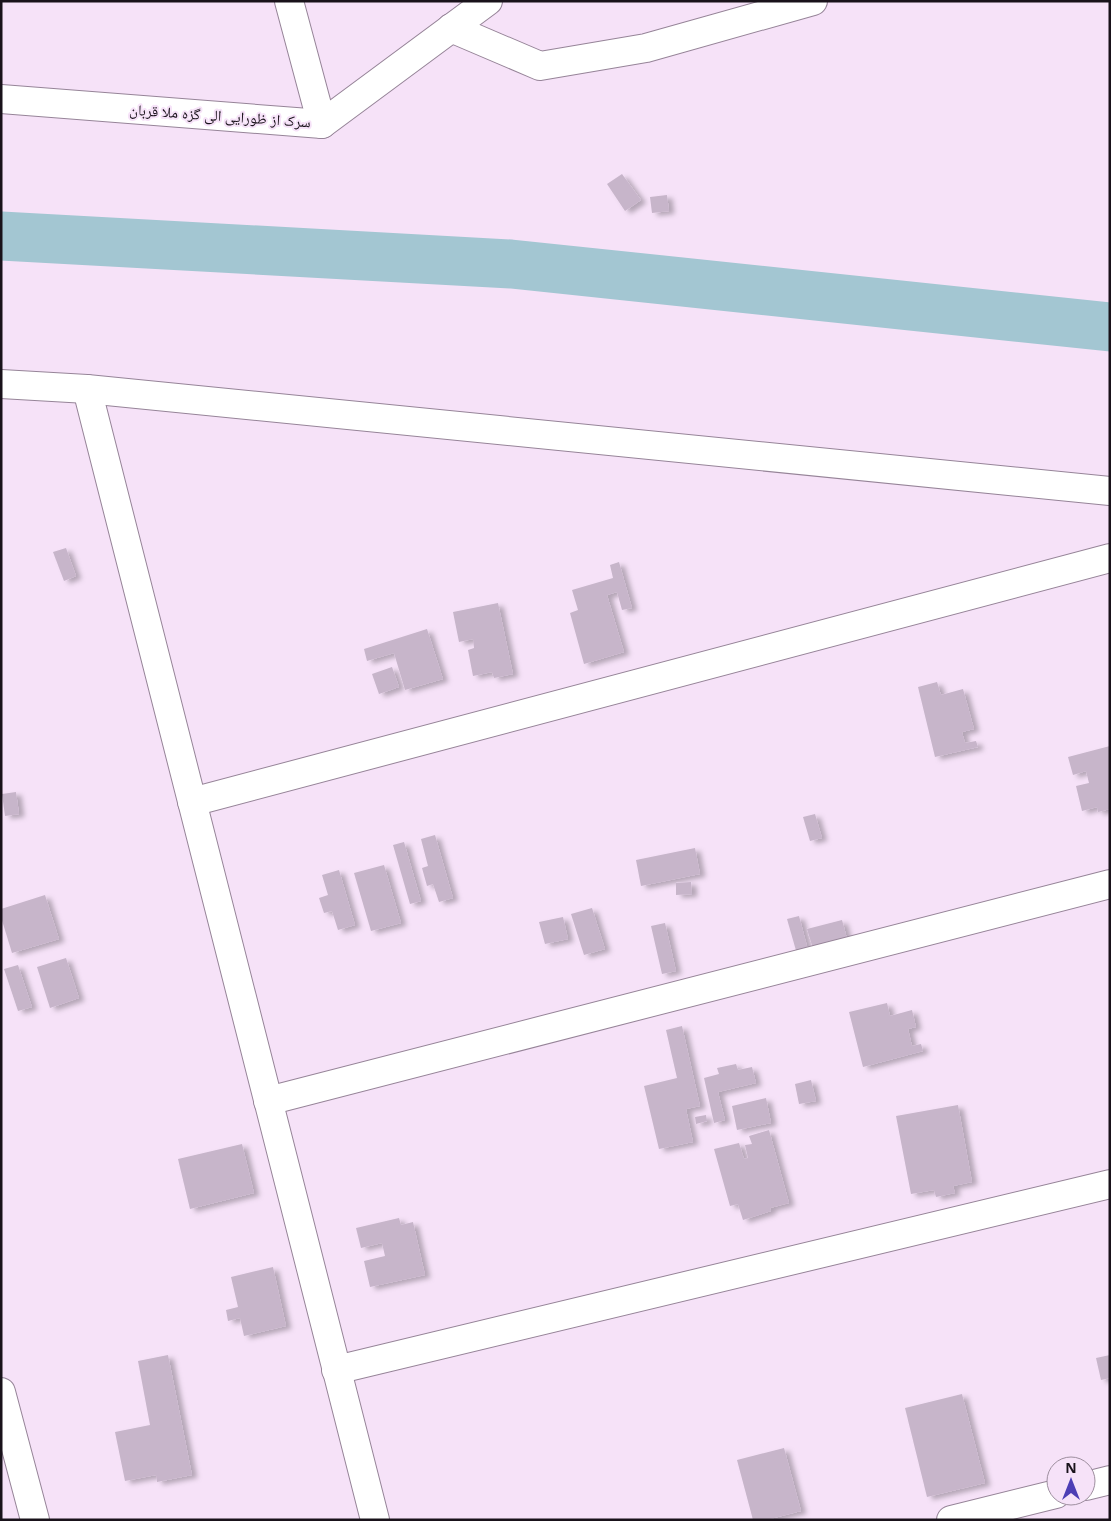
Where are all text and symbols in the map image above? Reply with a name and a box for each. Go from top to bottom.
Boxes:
street label: سرک از ظورایی الی گزه ملا قربان [129,99,312,132]
north arrow [1046,1456,1096,1506]
text: N [1065,1458,1077,1477]

